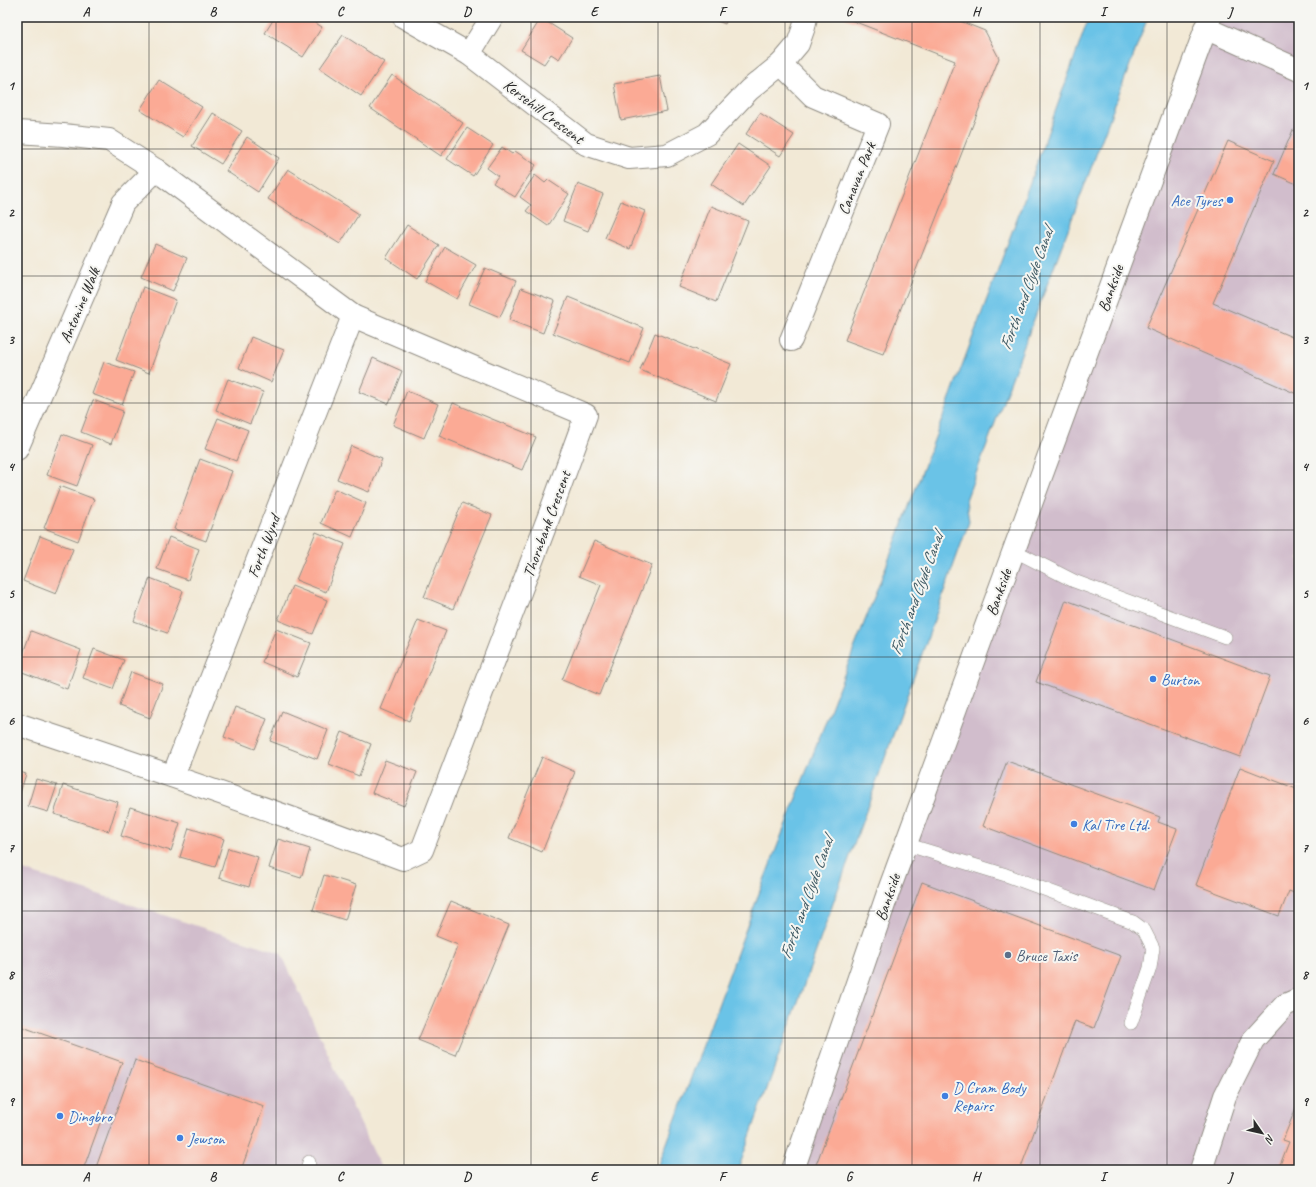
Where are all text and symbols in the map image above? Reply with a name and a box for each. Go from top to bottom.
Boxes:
text: A [83,4,91,20]
text: B [210,4,218,20]
text: C [337,4,345,20]
text: D [463,4,472,20]
text: E [591,4,600,20]
text: F [719,4,728,20]
text: G [846,4,854,20]
text: H [972,4,982,20]
text: I [1100,4,1109,20]
text: J [1227,4,1234,20]
street label: Kersehill Crescent [499,75,589,150]
text: 1 [8,78,16,94]
text: 1 [1302,78,1310,94]
street label: Canavan Park [833,138,881,218]
place label: Ace Tyres [1171,191,1224,211]
marker: Ace Tyres [1225,195,1235,205]
text: 2 [8,205,15,221]
text: 2 [1302,205,1309,221]
water label: Forth and Clyde Canal [995,220,1060,353]
street label: Bankside [1093,261,1129,314]
street label: Antonine Walk [55,264,105,346]
text: 3 [8,332,15,348]
text: 3 [1302,332,1309,348]
text: 4 [8,459,16,475]
text: 4 [1302,459,1310,475]
street label: Thornbank Crescent [518,467,576,580]
street label: Forth Wynd [243,510,286,580]
water label: Forth and Clyde Canal [885,525,950,658]
street label: Bankside [981,565,1017,618]
text: 5 [8,586,15,602]
text: 5 [1302,586,1309,602]
place label: Burton [1161,670,1200,690]
marker: Burton [1148,674,1158,684]
text: 6 [8,713,15,729]
text: 6 [1302,713,1309,729]
place label: Kal Tire Ltd. [1082,815,1150,835]
marker: Kal Tire Ltd. [1069,819,1079,829]
water label: Forth and Clyde Canal [775,829,840,962]
text: 7 [8,840,15,856]
text: 7 [1302,840,1309,856]
street label: Bankside [871,870,906,923]
place label: Bruce Taxis [1016,946,1078,966]
marker: Bruce Taxis [1003,950,1013,960]
text: 8 [8,967,16,983]
text: 8 [1302,967,1310,983]
place label: D Cram Body Repairs [953,1078,1027,1116]
marker: D Cram Body Repairs [940,1091,950,1101]
text: 9 [8,1094,15,1110]
text: 9 [1302,1094,1309,1110]
place label: Dingbro [68,1107,114,1127]
marker: Dingbro [55,1111,65,1121]
north arrow [1242,1113,1282,1153]
place label: Jewson [187,1129,225,1149]
text: N [1261,1132,1278,1147]
marker: Jewson [175,1133,185,1143]
text: A [83,1169,91,1185]
text: B [210,1169,218,1185]
text: C [337,1169,345,1185]
text: D [463,1169,472,1185]
text: E [591,1169,600,1185]
text: F [719,1169,728,1185]
text: G [846,1169,854,1185]
text: H [972,1169,982,1185]
text: I [1100,1169,1109,1185]
text: J [1227,1169,1234,1185]

